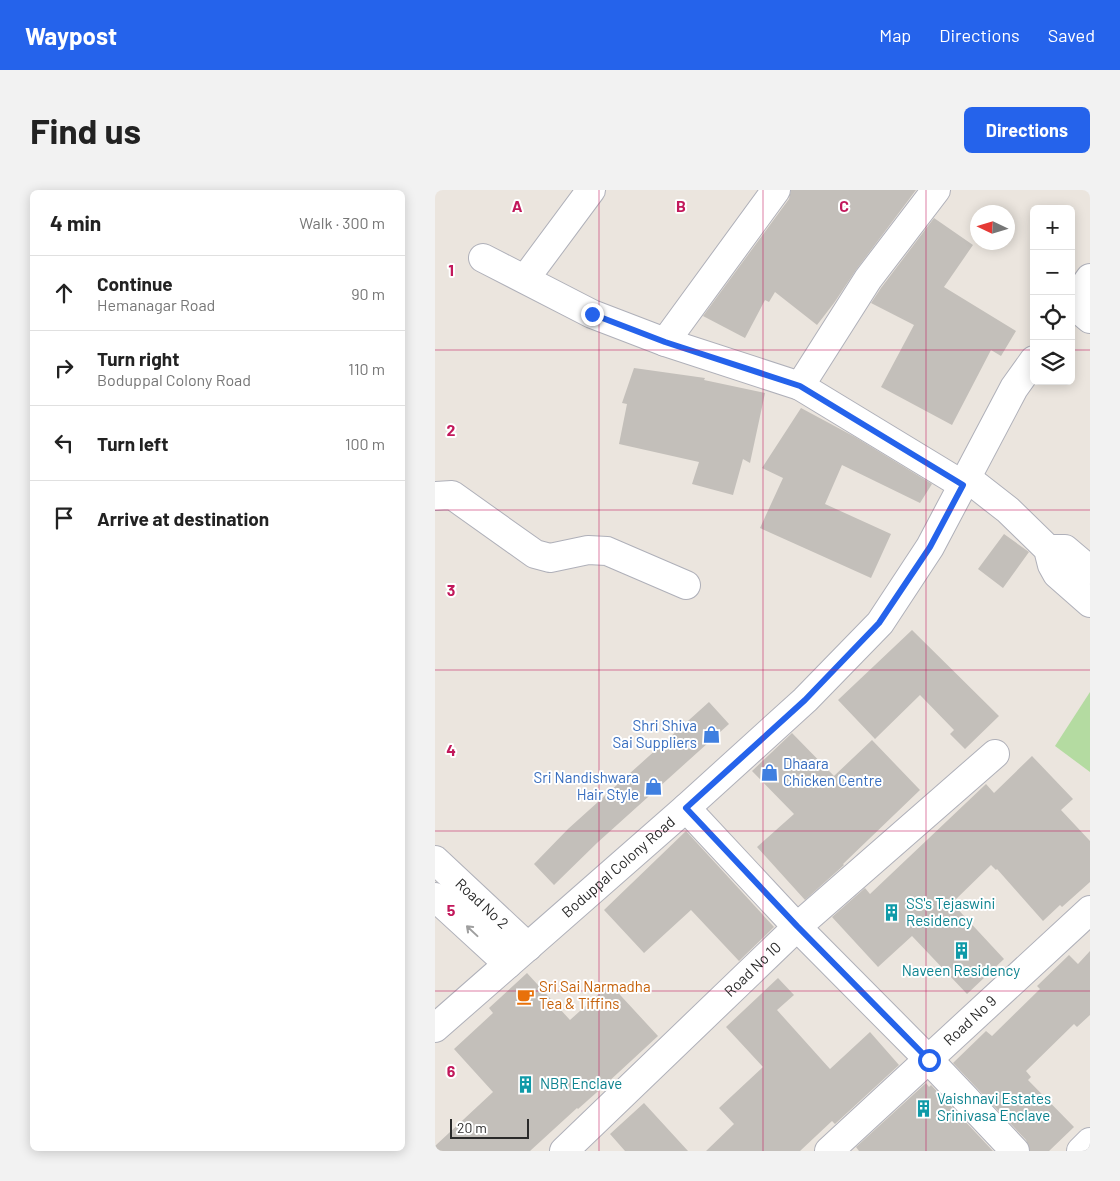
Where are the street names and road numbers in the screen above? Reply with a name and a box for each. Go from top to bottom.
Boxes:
street label: Boduppal Colony Road [558,812,678,921]
street label: Road No 2 [452,874,513,932]
street label: Road No 10 [720,938,784,1000]
street label: Road No 9 [939,991,1000,1049]

